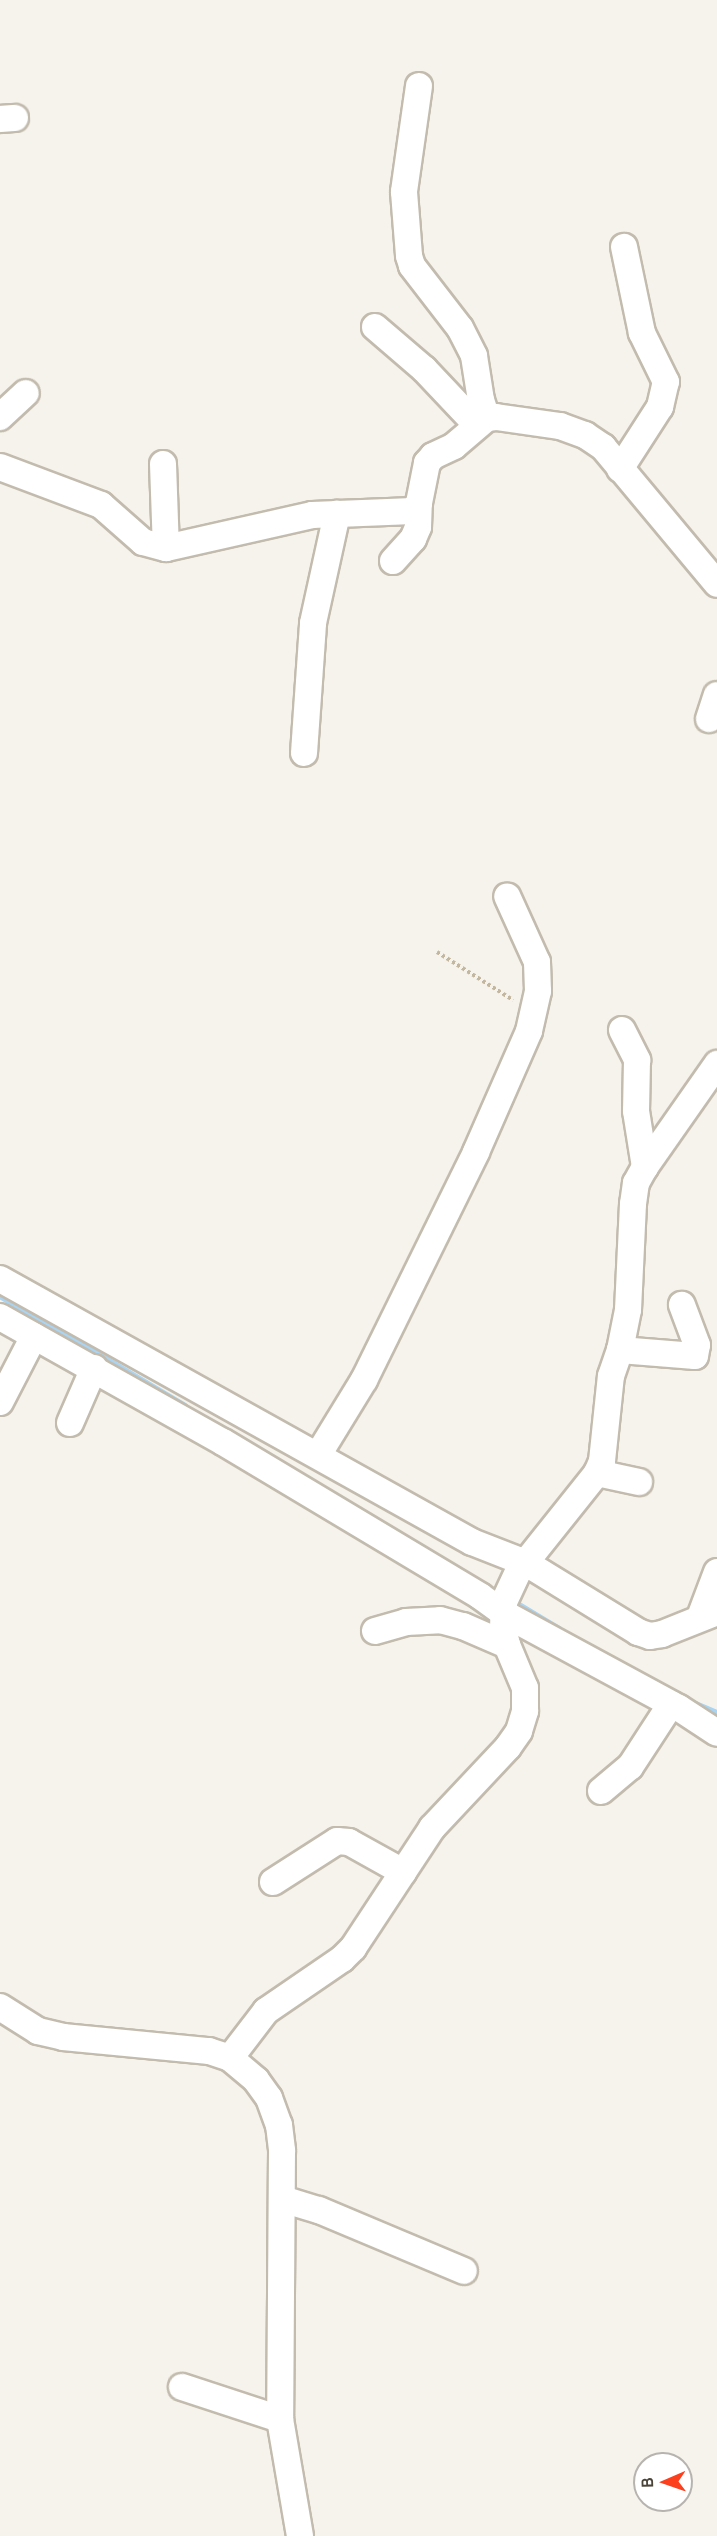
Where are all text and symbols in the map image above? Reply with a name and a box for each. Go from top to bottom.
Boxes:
north arrow [633,2452,693,2512]
text: B [636,2477,658,2488]

